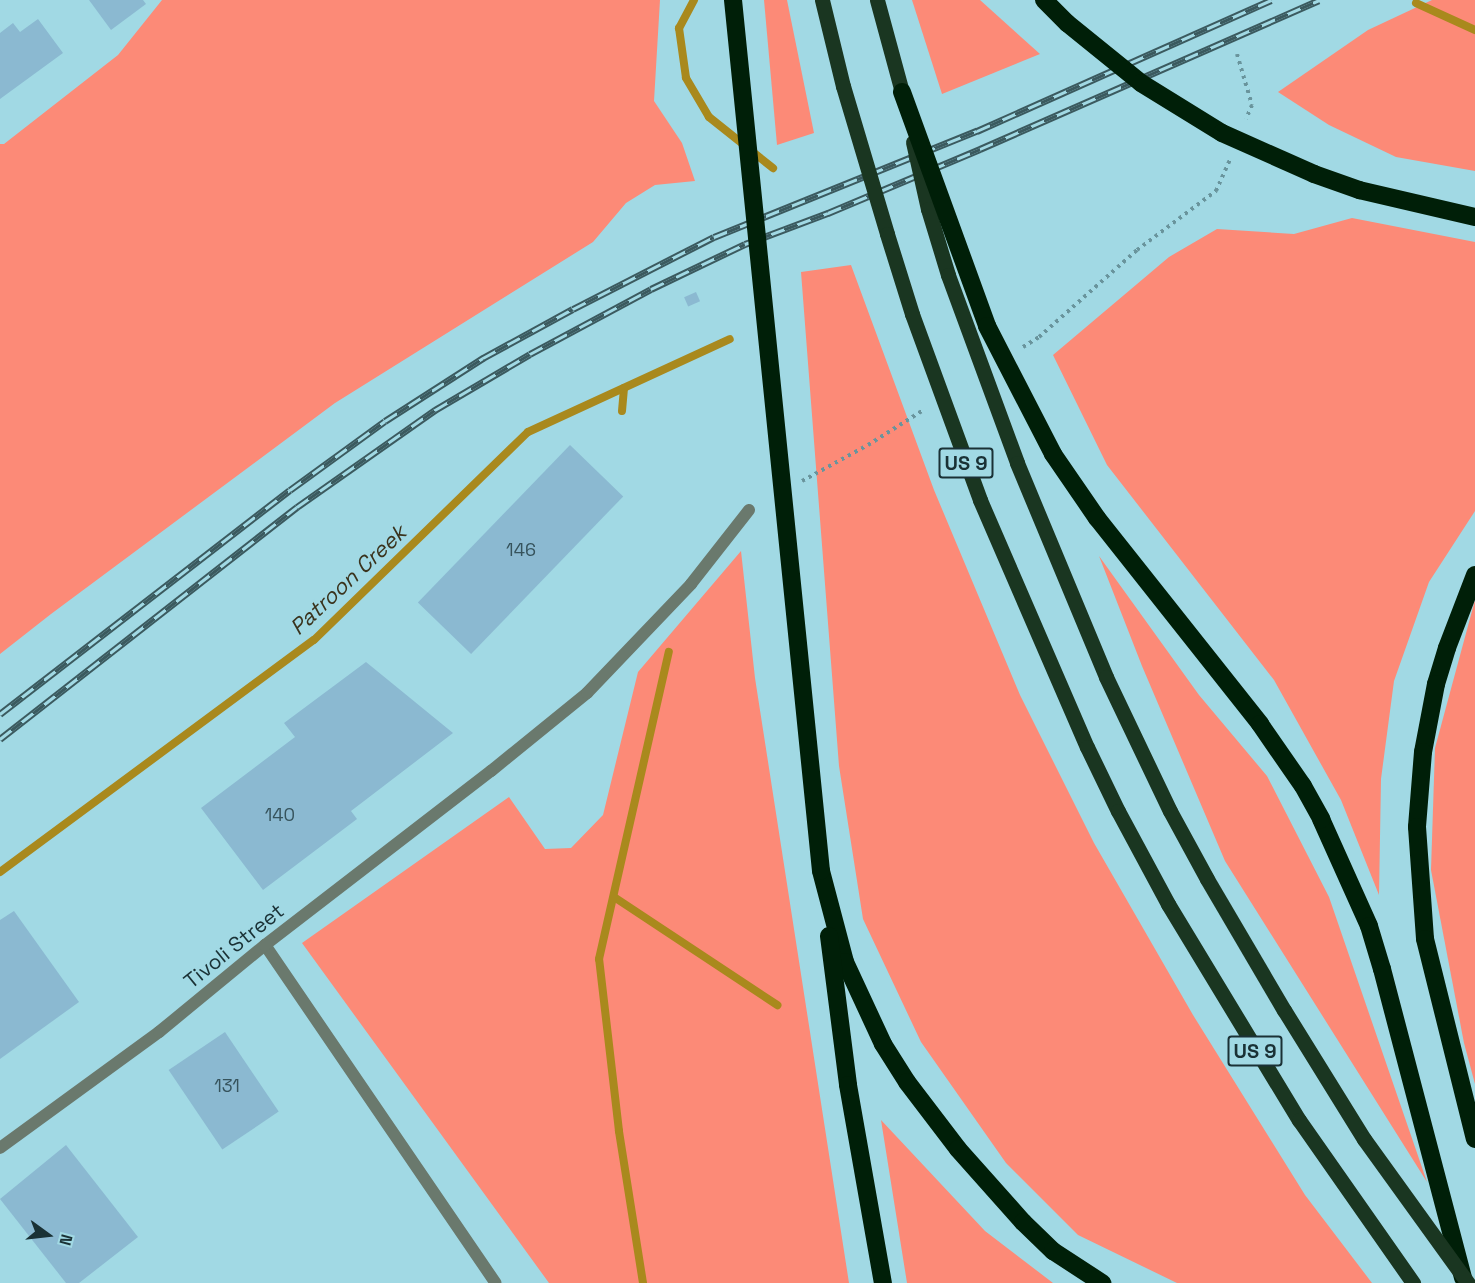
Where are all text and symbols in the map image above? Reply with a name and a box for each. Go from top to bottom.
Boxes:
road number: US 9 [938,446,994,480]
water label: Patroon Creek [284,519,412,641]
house number: 146 [506,539,536,561]
house number: 140 [265,804,295,826]
street label: Tivoli Street [179,898,289,994]
road number: US 9 [1226,1034,1284,1068]
house number: 131 [214,1075,240,1097]
north arrow [18,1205,78,1265]
text: N [54,1232,77,1248]

